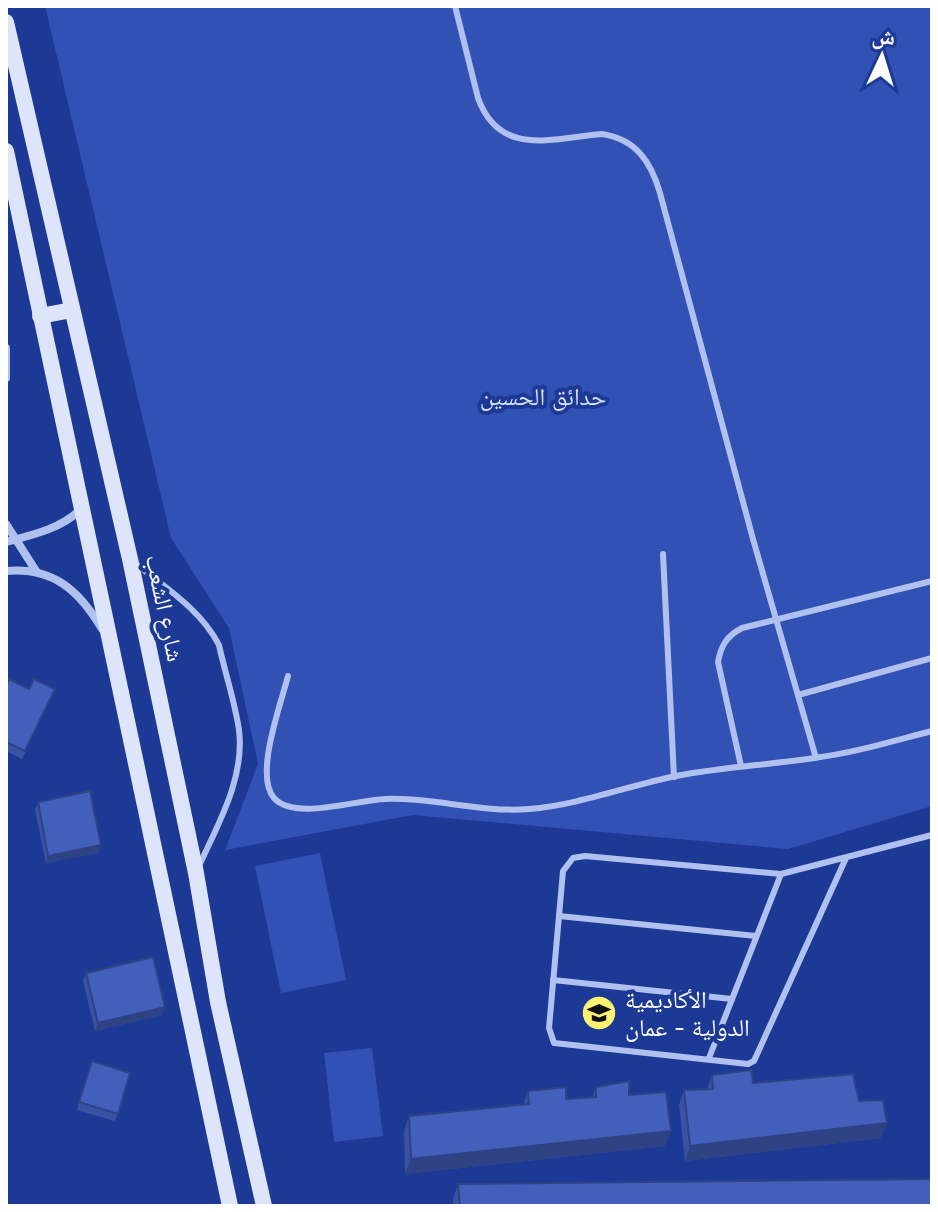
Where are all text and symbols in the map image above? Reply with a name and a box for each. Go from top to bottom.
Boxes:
north arrow [842,16,922,96]
text: ش [871,22,896,51]
park label: حدائق الحسين [480,382,606,411]
street label: شارع الشعب [139,552,190,664]
place label: الأكاديمية الدولية - عمان [625,985,750,1042]
school or university icon: الأكاديمية الدولية - عمان [580,994,618,1032]

